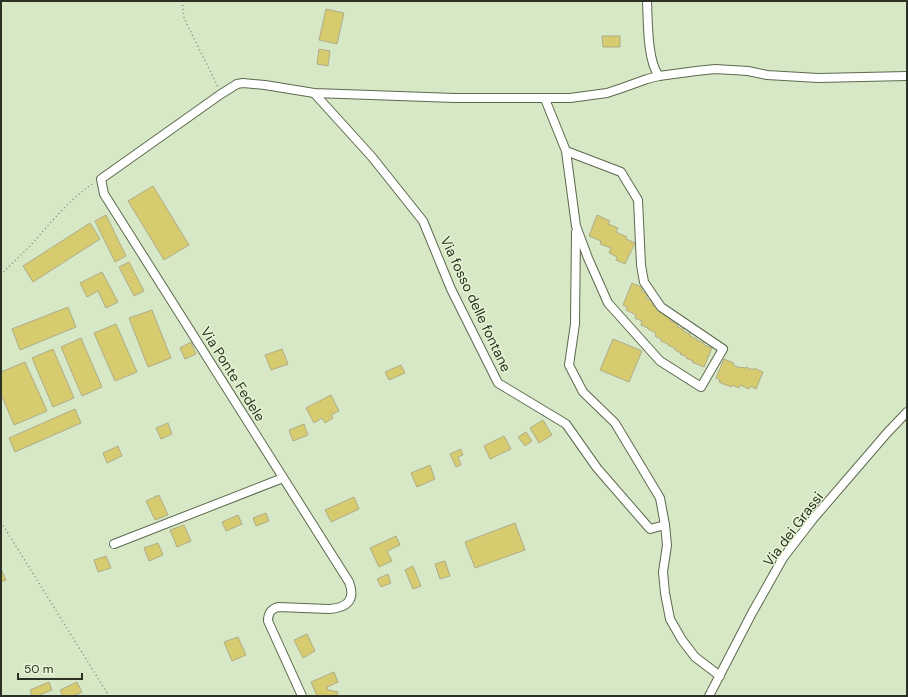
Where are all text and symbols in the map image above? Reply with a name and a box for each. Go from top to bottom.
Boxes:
street label: Via fosso delle fontane [437,233,515,375]
street label: Via Ponte Fedele [197,323,269,425]
street label: Via dei Grassi [759,488,827,570]
scale bar [18,655,82,681]
text: 50 m [24,661,53,677]

